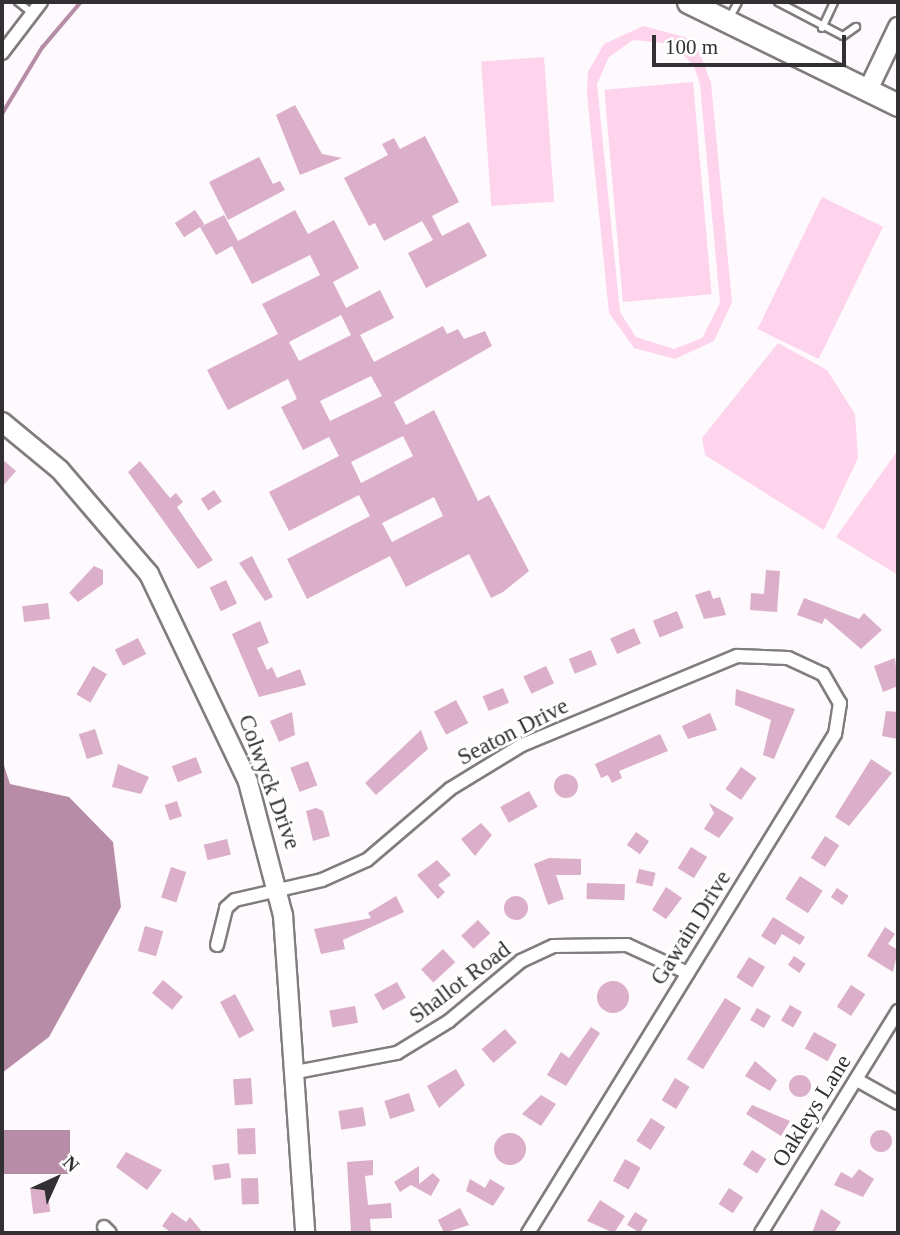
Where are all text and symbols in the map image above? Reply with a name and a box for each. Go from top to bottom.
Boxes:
scale bar [655,21,849,65]
text: 100 m [665,35,718,59]
street label: Seaton Drive [453,692,573,772]
street label: Colwyck Drive [232,711,306,853]
street label: Gawain Drive [645,866,737,990]
street label: Shallot Road [404,936,516,1030]
street label: Oakleys Lane [767,1050,857,1172]
north arrow [21,1144,91,1214]
text: N [59,1152,83,1176]

